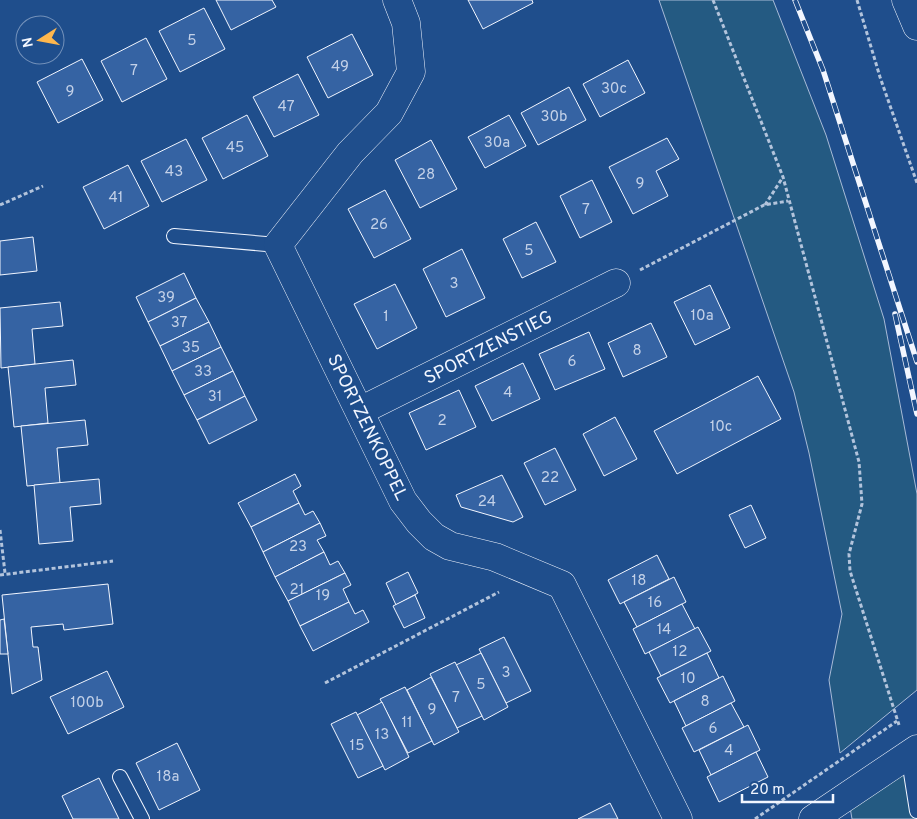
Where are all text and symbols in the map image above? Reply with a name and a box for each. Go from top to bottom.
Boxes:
north arrow [15,15,65,65]
house number: 5 [187,32,197,51]
text: N [19,36,38,49]
house number: 49 [331,58,349,77]
house number: 7 [130,62,138,81]
house number: 30c [601,80,627,99]
house number: 9 [66,83,74,102]
house number: 47 [278,98,295,117]
house number: 30b [541,108,567,127]
house number: 30a [484,134,510,153]
house number: 45 [226,139,244,158]
house number: 43 [165,163,183,182]
house number: 28 [417,166,435,185]
house number: 9 [636,175,644,194]
house number: 41 [109,189,123,208]
house number: 7 [582,201,590,220]
house number: 26 [370,216,388,235]
house number: 5 [524,242,534,261]
house number: 3 [449,275,459,294]
house number: 39 [157,289,175,308]
street label: SPORTZENSTIEG [421,306,557,391]
house number: 10a [690,307,714,326]
house number: 1 [383,308,389,327]
house number: 37 [171,314,188,333]
house number: 35 [182,339,200,358]
house number: 8 [632,342,642,361]
street label: SPORTZENKOPPEL [321,351,412,505]
house number: 6 [568,353,577,372]
house number: 33 [194,363,212,382]
house number: 4 [503,384,513,403]
house number: 31 [208,388,222,407]
house number: 2 [437,412,447,431]
house number: 10c [710,418,732,437]
house number: 22 [541,469,559,488]
house number: 24 [478,493,496,512]
house number: 23 [289,538,307,557]
house number: 18 [632,572,646,591]
house number: 21 [290,581,304,600]
house number: 19 [316,587,330,606]
house number: 16 [648,594,662,613]
house number: 14 [657,621,671,640]
house number: 12 [673,643,687,662]
house number: 3 [501,664,511,683]
house number: 10 [680,670,696,689]
house number: 5 [476,676,486,695]
house number: 7 [452,689,460,708]
house number: 8 [700,693,710,712]
house number: 100b [70,694,104,713]
house number: 9 [428,701,436,720]
house number: 11 [401,714,413,733]
house number: 6 [709,720,718,739]
house number: 13 [375,726,389,745]
house number: 15 [350,737,364,756]
house number: 4 [724,742,734,761]
house number: 18a [157,768,179,787]
scale bar [742,772,833,804]
text: 20 m [750,781,785,800]

